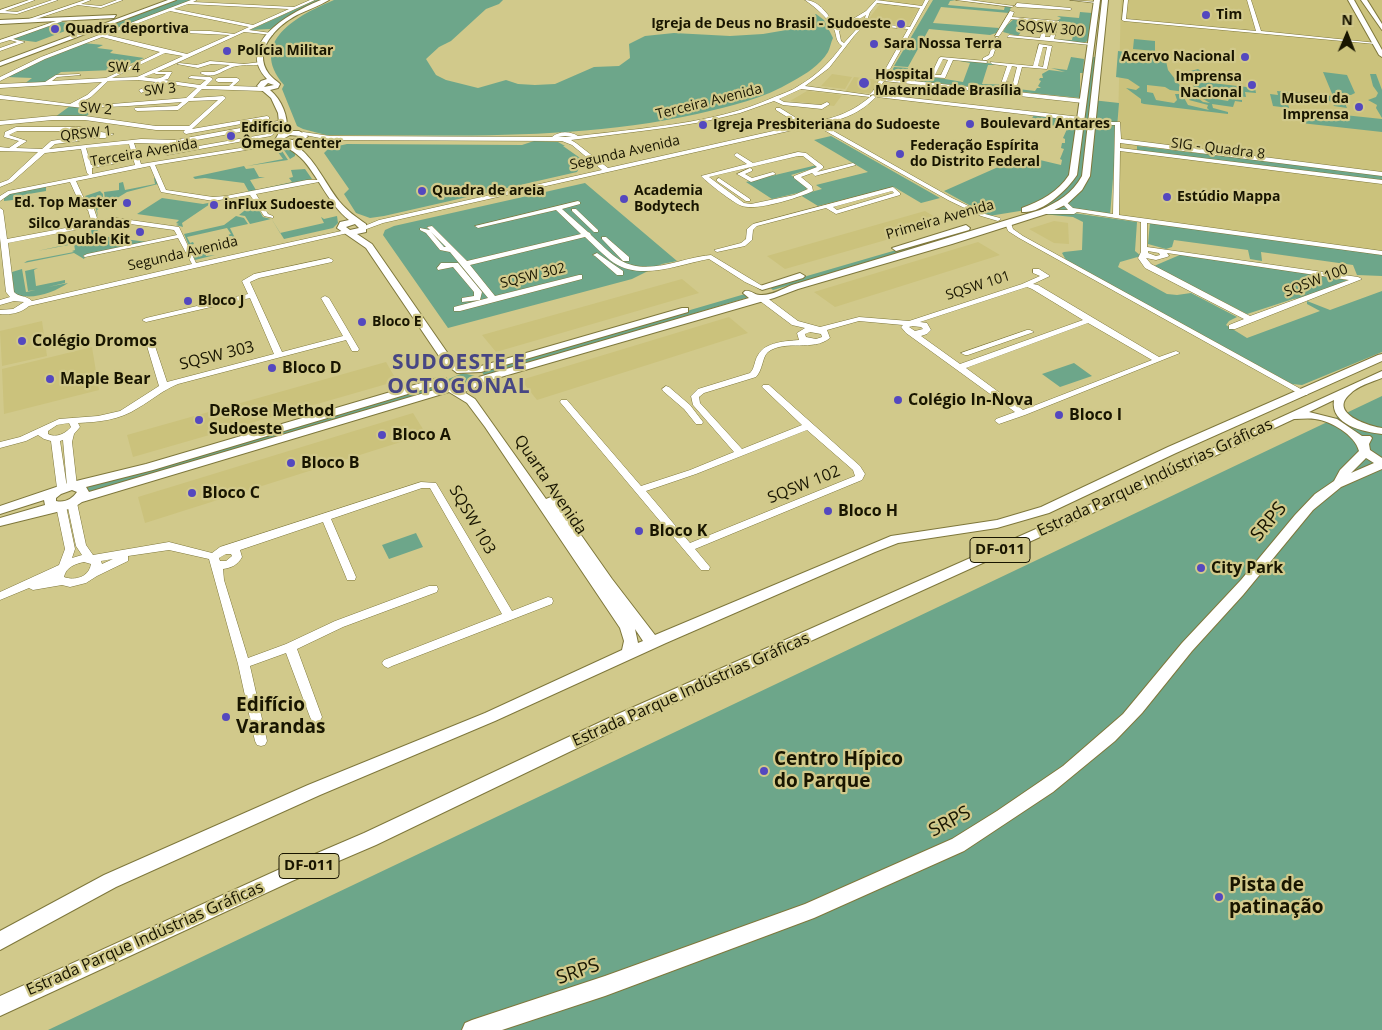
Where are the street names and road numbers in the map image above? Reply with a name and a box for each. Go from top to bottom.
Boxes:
street label: SQSW 300 [1017,18,1085,40]
street label: SW 4 [108,59,140,77]
street label: SW 3 [143,80,177,100]
street label: Terceira Avenida [654,81,764,123]
street label: SW 2 [79,99,113,119]
street label: QRSW 1 [59,123,113,145]
street label: Segunda Avenida [568,132,682,174]
street label: Terceira Avenida [89,135,199,171]
street label: SIG - Quadra 8 [1170,135,1266,163]
street label: Primeira Avenida [884,197,996,243]
street label: Segunda Avenida [126,233,240,275]
street label: SQSW 302 [499,260,567,292]
street label: SQSW 100 [1282,261,1350,301]
street label: SQSW 101 [944,268,1012,304]
street label: SQSW 303 [178,337,256,375]
street label: Estrada Parque Indústrias Gráficas [1034,415,1276,541]
street label: Quarta Avenida [510,432,590,538]
street label: SQSW 102 [765,462,843,508]
street label: SQSW 103 [445,482,499,558]
street label: SRPS [1246,498,1292,546]
road number: DF-011 [970,538,1030,562]
street label: Estrada Parque Indústrias Gráficas [570,629,812,751]
street label: SRPS [925,802,975,842]
road number: DF-011 [279,854,339,878]
street label: Estrada Parque Indústrias Gráficas [24,878,266,1000]
street label: SRPS [553,954,603,990]

